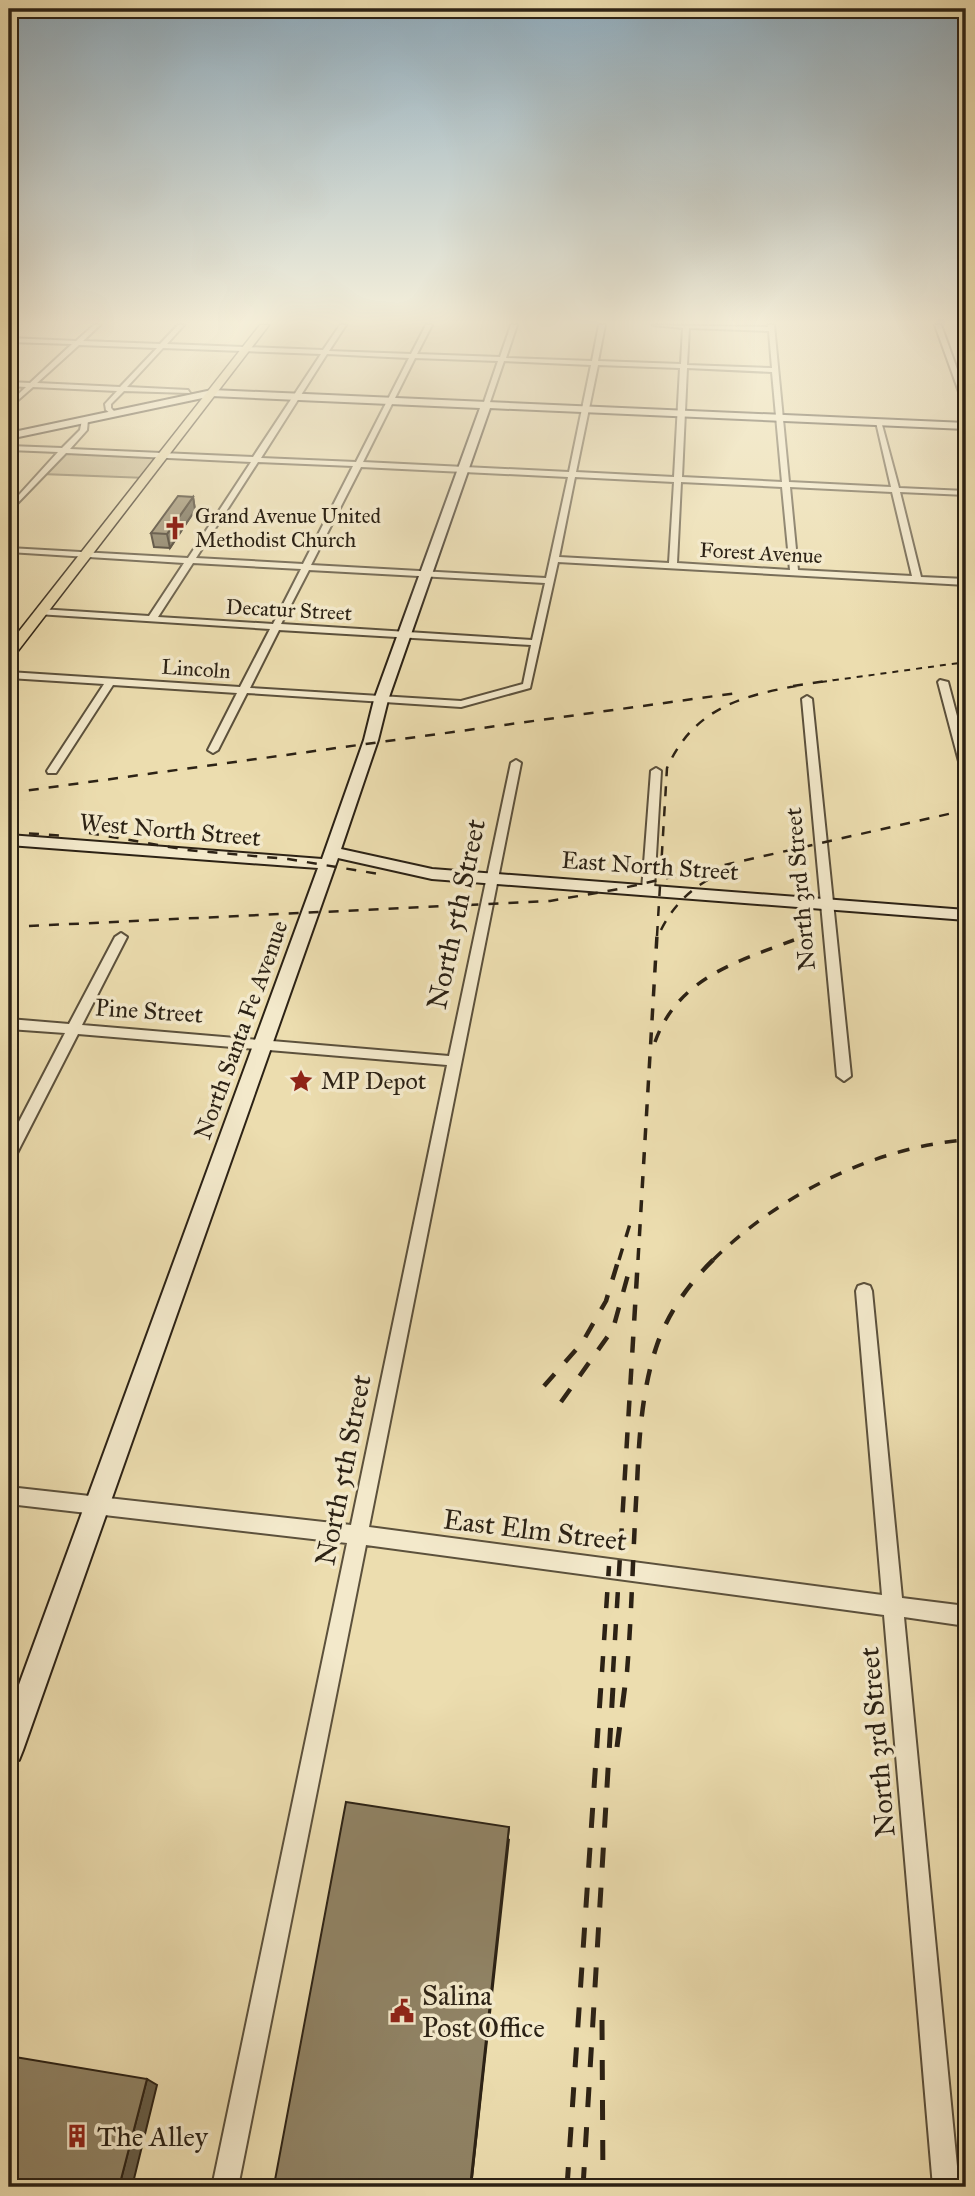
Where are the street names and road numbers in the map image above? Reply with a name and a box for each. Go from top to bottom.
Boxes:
street label: Forest Avenue [699,537,823,569]
street label: Decatur Street [225,594,353,626]
street label: Lincoln [161,654,231,684]
street label: North 3rd Street [778,806,822,972]
street label: West North Street [78,807,262,853]
street label: North 5th Street [419,816,493,1012]
street label: East North Street [560,845,740,887]
street label: North Santa Fe Avenue [187,916,295,1144]
street label: Pine Street [94,992,204,1030]
street label: North 5th Street [307,1372,379,1568]
street label: East Elm Street [441,1501,629,1559]
street label: North 3rd Street [851,1645,903,1839]

